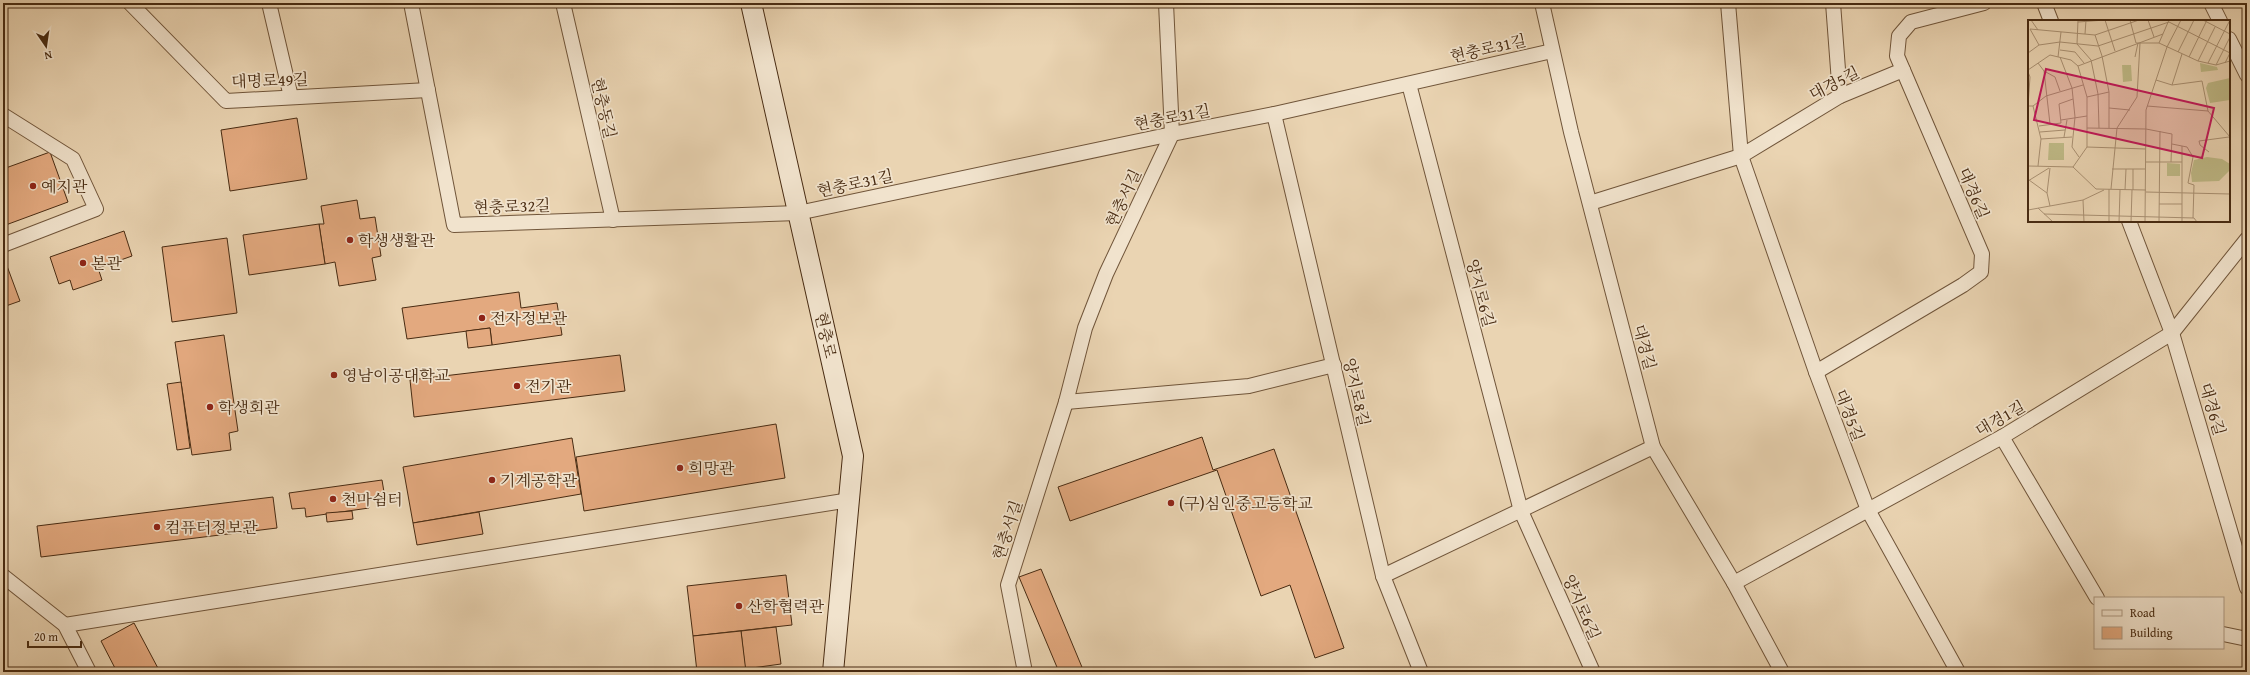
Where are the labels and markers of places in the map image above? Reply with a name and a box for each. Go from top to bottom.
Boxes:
place label: 예지관 [41,174,88,198]
marker: 예지관 [28,181,38,191]
place label: 학생생활관 [358,228,436,252]
marker: 학생생활관 [345,235,355,245]
place label: 본관 [91,251,122,275]
marker: 본관 [78,258,88,268]
place label: 전자정보관 [490,306,568,330]
marker: 전자정보관 [477,313,487,323]
place label: 영남이공대학교 [342,363,450,387]
marker: 영남이공대학교 [329,370,339,380]
place label: 전기관 [525,374,572,398]
marker: 전기관 [512,381,522,391]
place label: 학생회관 [218,395,280,419]
marker: 학생회관 [205,402,215,412]
place label: 희망관 [688,456,735,480]
marker: 희망관 [675,463,685,473]
place label: 기계공학관 [500,468,578,492]
marker: 기계공학관 [487,475,497,485]
place label: 천마쉼터 [341,487,403,511]
place label: (구)심인중고등학교 [1179,491,1313,515]
marker: 천마쉼터 [328,494,338,504]
marker: (구)심인중고등학교 [1166,498,1176,508]
place label: 컴퓨터정보관 [165,515,258,539]
marker: 컴퓨터정보관 [152,522,162,532]
place label: 산학협력관 [747,594,825,618]
marker: 산학협력관 [734,601,744,611]

